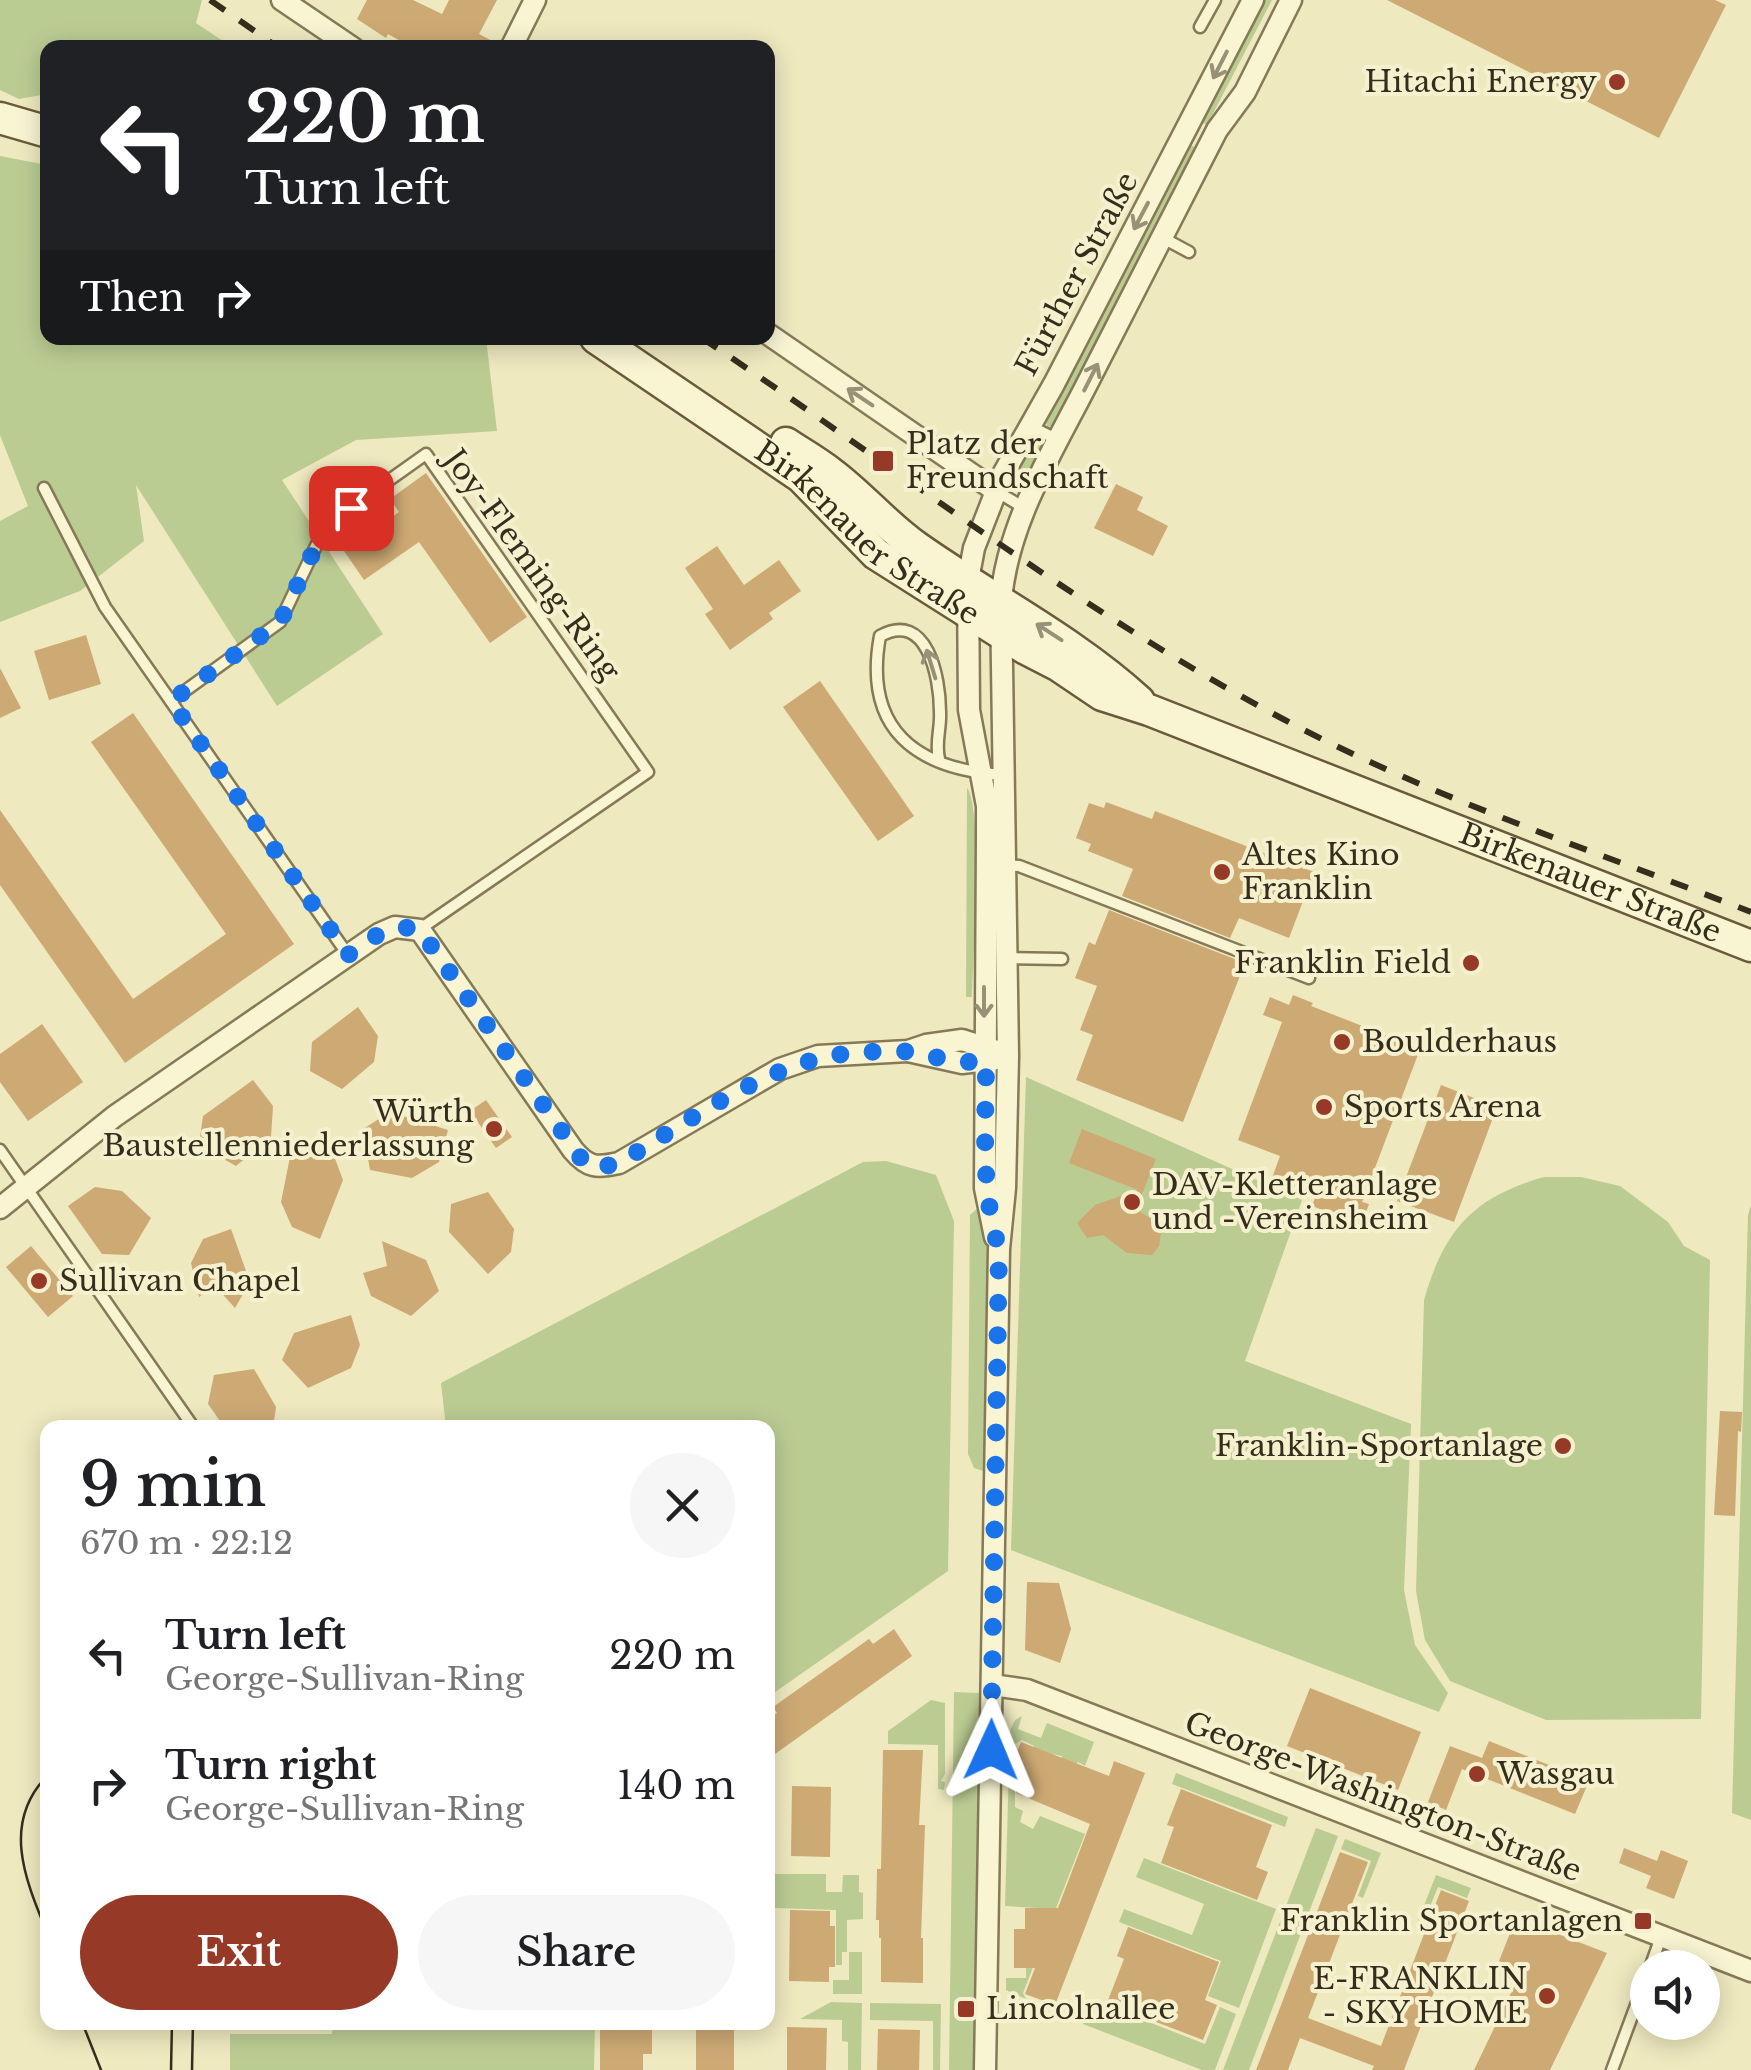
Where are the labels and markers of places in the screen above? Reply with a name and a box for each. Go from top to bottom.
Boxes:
place label: Hitachi Energy [1364,63,1597,100]
marker: Hitachi Energy [1606,71,1628,93]
place label: Platz der Freundschaft [906,425,1109,496]
marker: Platz der Freundschaft [870,448,896,474]
pin [309,466,394,551]
place label: Altes Kino Franklin [1241,836,1400,907]
marker: Altes Kino Franklin [1211,861,1233,883]
place label: Franklin Field [1234,944,1451,981]
marker: Franklin Field [1460,952,1482,974]
place label: Boulderhaus [1362,1023,1557,1060]
marker: Boulderhaus [1331,1031,1353,1053]
place label: Sports Arena [1344,1088,1542,1125]
place label: Würth Baustellenniederlassung [103,1093,475,1164]
marker: Sports Arena [1313,1096,1335,1118]
marker: Würth Baustellenniederlassung [483,1118,505,1140]
place label: DAV-Kletteranlage und -Vereinsheim [1152,1166,1437,1237]
marker: DAV-Kletteranlage und -Vereinsheim [1121,1191,1143,1213]
place label: Sullivan Chapel [59,1262,301,1299]
marker: Sullivan Chapel [28,1270,50,1292]
place label: Franklin-Sportanlage [1215,1427,1543,1464]
marker: Franklin-Sportanlage [1552,1435,1574,1457]
place label: Wasgau [1496,1755,1615,1792]
marker: Wasgau [1466,1763,1488,1785]
place label: Franklin Sportanlagen [1280,1902,1623,1939]
marker: Franklin Sportanlagen [1632,1910,1654,1932]
place label: E-FRANKLIN - SKY HOME [1313,1960,1527,2031]
marker: E-FRANKLIN - SKY HOME [1536,1985,1558,2007]
place label: Lincolnallee [986,1990,1175,2027]
marker: Lincolnallee [955,1998,977,2020]

